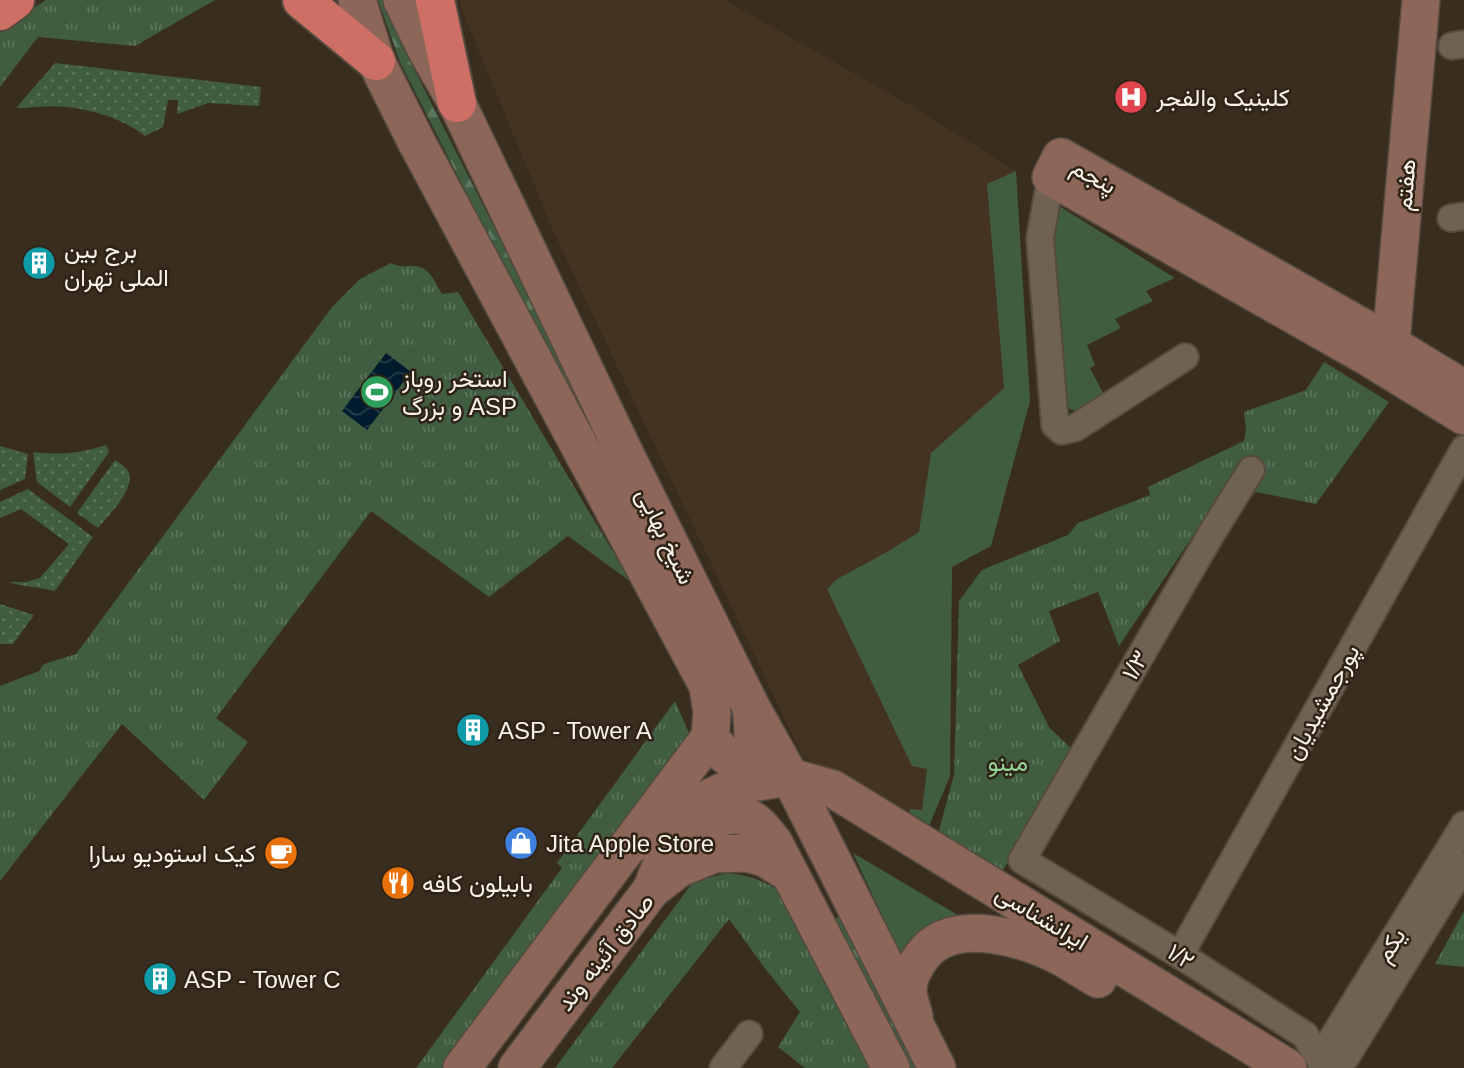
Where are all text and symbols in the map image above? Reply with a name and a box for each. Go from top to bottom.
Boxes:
hospital icon: کلینیک والفجر [1112,78,1150,116]
place label: کلینیک والفجر [1155,84,1290,113]
street label: پنجم [1065,153,1121,202]
street label: هفتم [1389,158,1424,213]
place label: برج بین الملی تهران [64,236,169,293]
building icon: برج بین الملی تهران [20,244,58,282]
place label: استخر روباز و بزرگ ASP [401,365,517,422]
sports icon: استخر روباز و بزرگ ASP [358,373,396,411]
street label: شیخ بهایی [628,483,701,590]
street label: پورجمشیدیان [1279,640,1367,766]
street label: ۱/۳ [1116,646,1154,684]
building icon: ASP - Tower A [454,711,492,749]
place label: ASP - Tower A [498,717,652,744]
park label: مینو [988,749,1028,778]
shop icon: Jita Apple Store [502,824,540,862]
place label: Jita Apple Store [546,830,714,857]
cafe icon: کیک استودیو سارا [262,834,300,872]
place label: کیک استودیو سارا [89,840,256,869]
restaurant icon: بابیلون کافه [379,864,417,902]
place label: بابیلون کافه [422,870,533,899]
street label: ایرانشناسی [990,879,1093,957]
street label: صادق آئینه وند [551,888,661,1017]
street label: یکم [1369,923,1413,969]
street label: ۱/۲ [1163,938,1199,974]
building icon: ASP - Tower C [141,960,179,998]
place label: ASP - Tower C [184,966,341,993]

